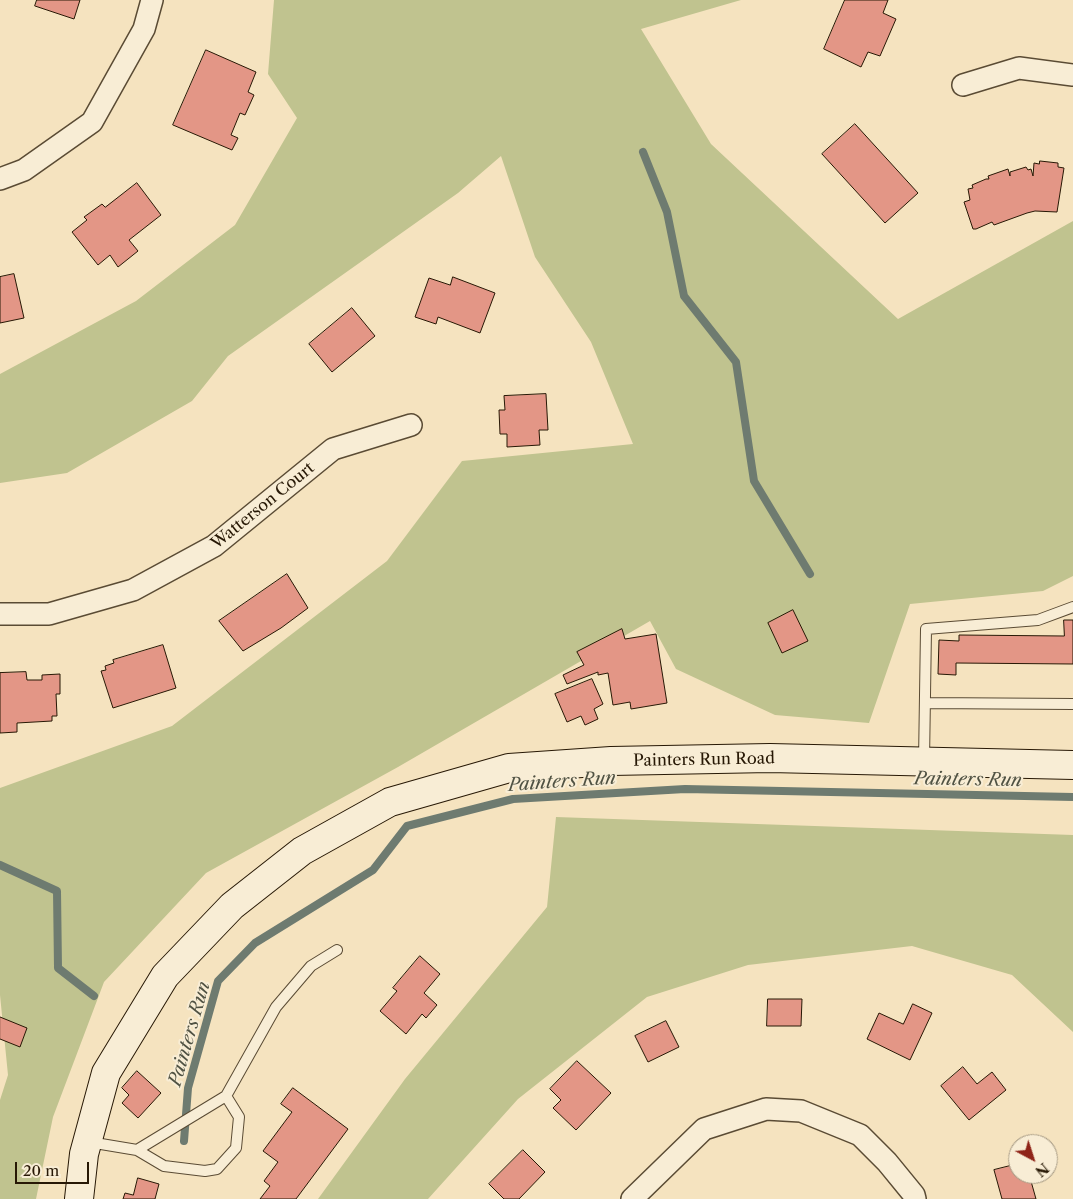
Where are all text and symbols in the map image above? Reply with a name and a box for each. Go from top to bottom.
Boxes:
street label: Watterson Court [208,459,318,553]
street label: Painters Run Road [633,749,775,771]
water label: Painters Run [507,767,617,797]
water label: Painters Run [914,768,1022,792]
water label: Painters Run [165,979,215,1089]
north arrow [1008,1134,1058,1184]
scale bar [18,1152,91,1184]
text: N [1032,1159,1052,1181]
text: 20 m [23,1161,59,1180]

